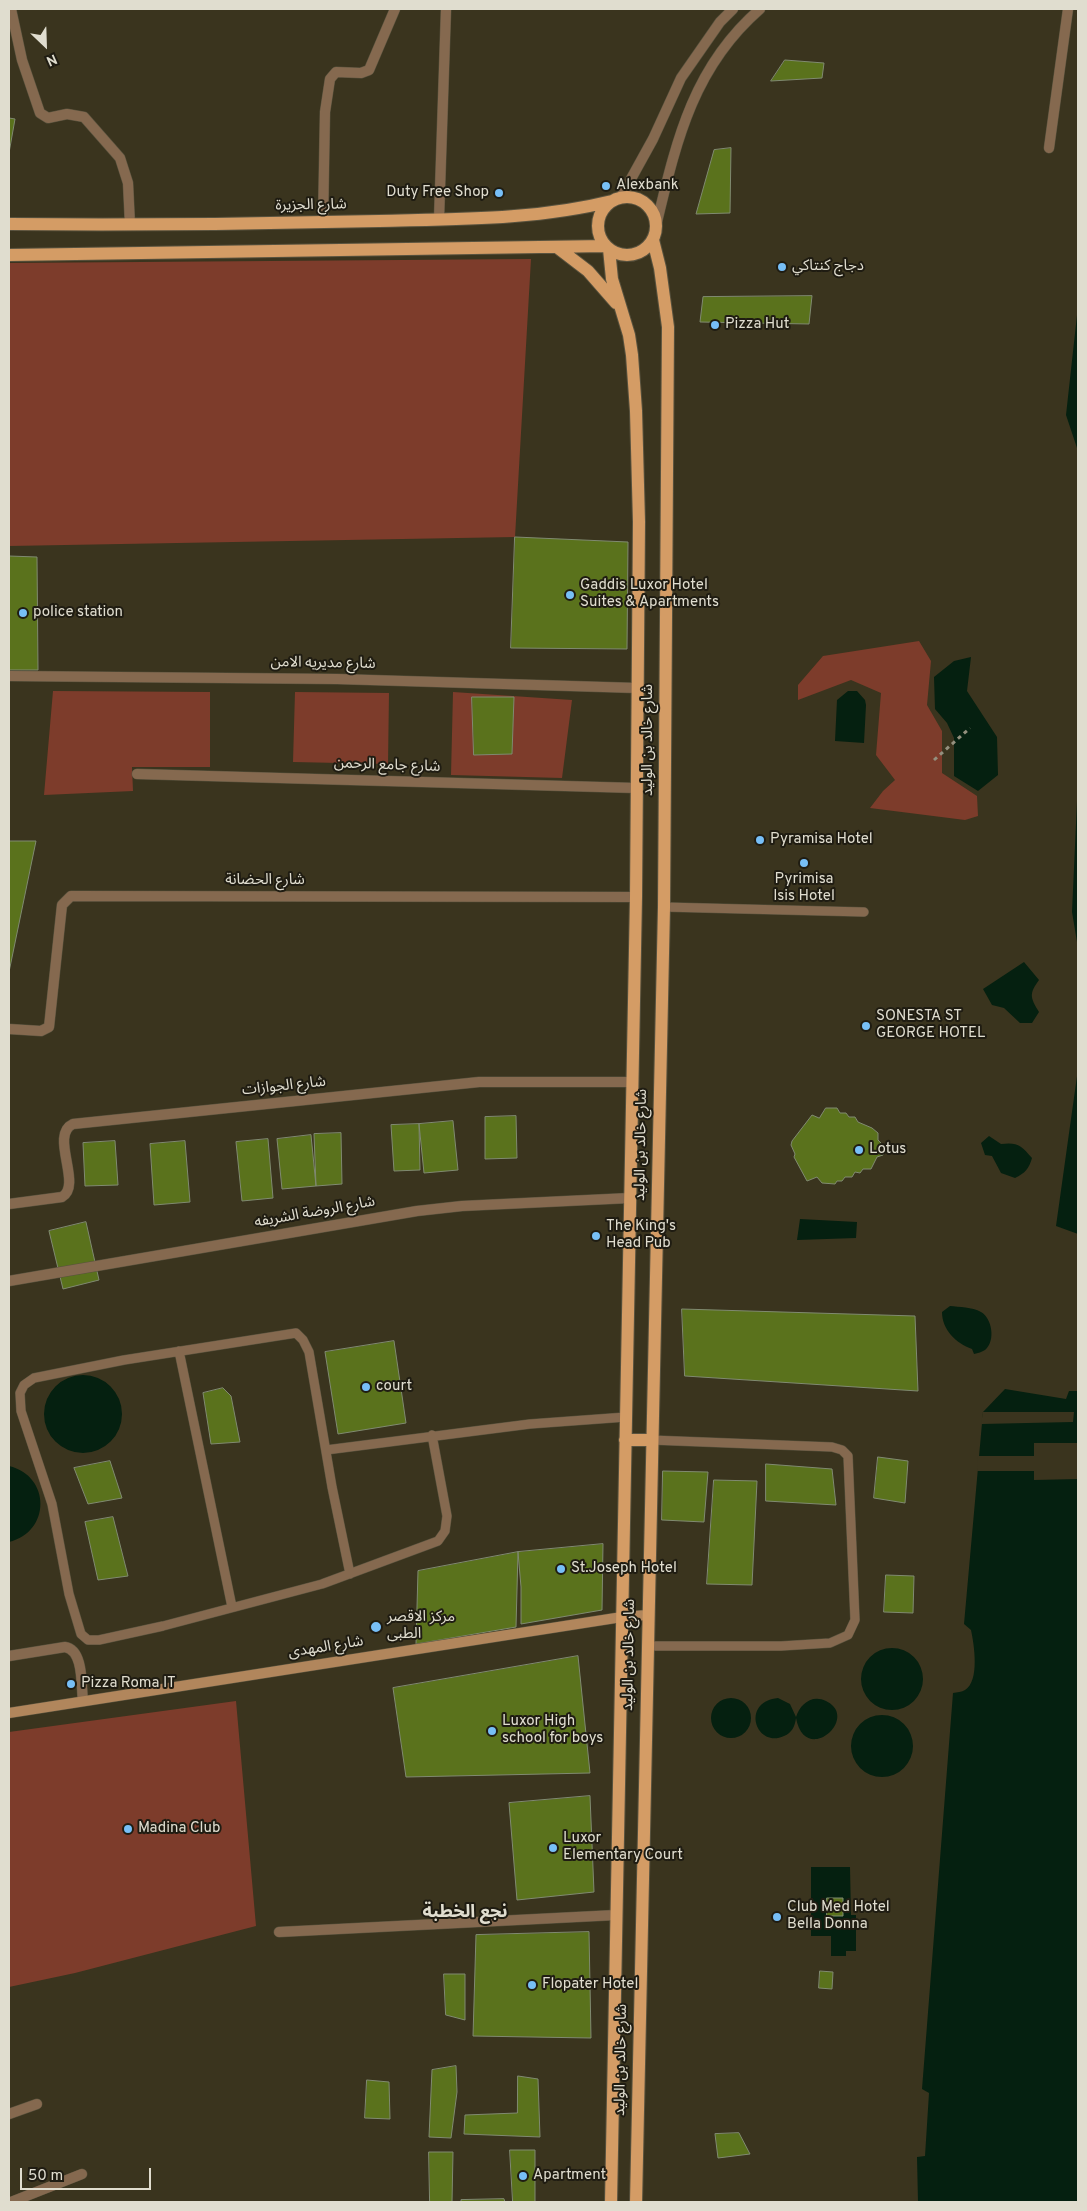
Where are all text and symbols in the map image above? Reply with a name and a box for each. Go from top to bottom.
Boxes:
north arrow [20,20,70,70]
text: N [43,49,59,69]
place label: Alexbank [616,177,679,195]
marker: Alexbank [600,180,612,192]
place label: Duty Free Shop [386,184,489,202]
marker: Duty Free Shop [493,187,505,199]
street label: شارع الجزيرة [275,196,347,216]
place label: دجاج كنتاكي [792,258,864,276]
marker: دجاج كنتاكي [776,261,788,273]
place label: Pizza Hut [725,316,789,334]
marker: Pizza Hut [709,319,721,331]
place label: Gaddis Luxor Hotel Suites & Apartments [580,577,719,612]
marker: Gaddis Luxor Hotel Suites & Apartments [564,589,576,601]
place label: police station [33,604,123,622]
marker: police station [17,607,29,619]
street label: شارع مديريه الامن [270,654,376,674]
street label: شارع خالد بن الوليد [640,684,658,796]
street label: شارع جامع الرحمن [333,755,441,777]
place label: Pyramisa Hotel [770,831,873,849]
marker: Pyramisa Hotel [754,834,766,846]
marker: Pyrimisa Isis Hotel [798,857,810,869]
place label: Pyrimisa Isis Hotel [773,871,835,906]
street label: شارع الحضانة [225,872,305,890]
place label: SONESTA ST GEORGE HOTEL [876,1008,985,1043]
marker: SONESTA ST GEORGE HOTEL [860,1020,872,1032]
street label: شارع الجوازات [241,1074,327,1100]
street label: شارع خالد بن الوليد [632,1089,652,1201]
place label: Lotus [869,1141,906,1159]
marker: Lotus [853,1144,865,1156]
street label: شارع الروضة الشريفه [253,1194,377,1232]
place label: The King's Head Pub [606,1218,676,1253]
marker: The King's Head Pub [590,1230,602,1242]
place label: court [376,1378,412,1396]
marker: court [360,1381,372,1393]
place label: St.Joseph Hotel [571,1560,677,1578]
marker: St.Joseph Hotel [555,1563,567,1575]
street label: شارع خالد بن الوليد [620,1599,640,1711]
place label: مركز الاقصر الطبى [387,1609,455,1644]
marker: مركز الاقصر الطبى [369,1620,383,1634]
street label: شارع المهدى [287,1633,365,1663]
place label: Pizza Roma IT [81,1675,176,1693]
marker: Pizza Roma IT [65,1678,77,1690]
place label: Luxor High school for boys [502,1713,603,1748]
marker: Luxor High school for boys [486,1725,498,1737]
place label: Madina Club [138,1820,220,1838]
marker: Madina Club [122,1823,134,1835]
place label: Luxor Elementary Court [563,1830,683,1865]
marker: Luxor Elementary Court [547,1842,559,1854]
place label: Club Med Hotel Bella Donna [787,1899,890,1934]
district label: نجع الخطبة [423,1902,507,1924]
marker: Club Med Hotel Bella Donna [771,1911,783,1923]
place label: Flopater Hotel [542,1976,638,1994]
marker: Flopater Hotel [526,1979,538,1991]
street label: شارع خالد بن الوليد [612,2004,632,2116]
scale bar [22,2158,154,2190]
text: 50 m [28,2167,63,2186]
place label: Apartment [533,2167,606,2185]
marker: Apartment [517,2170,529,2182]

